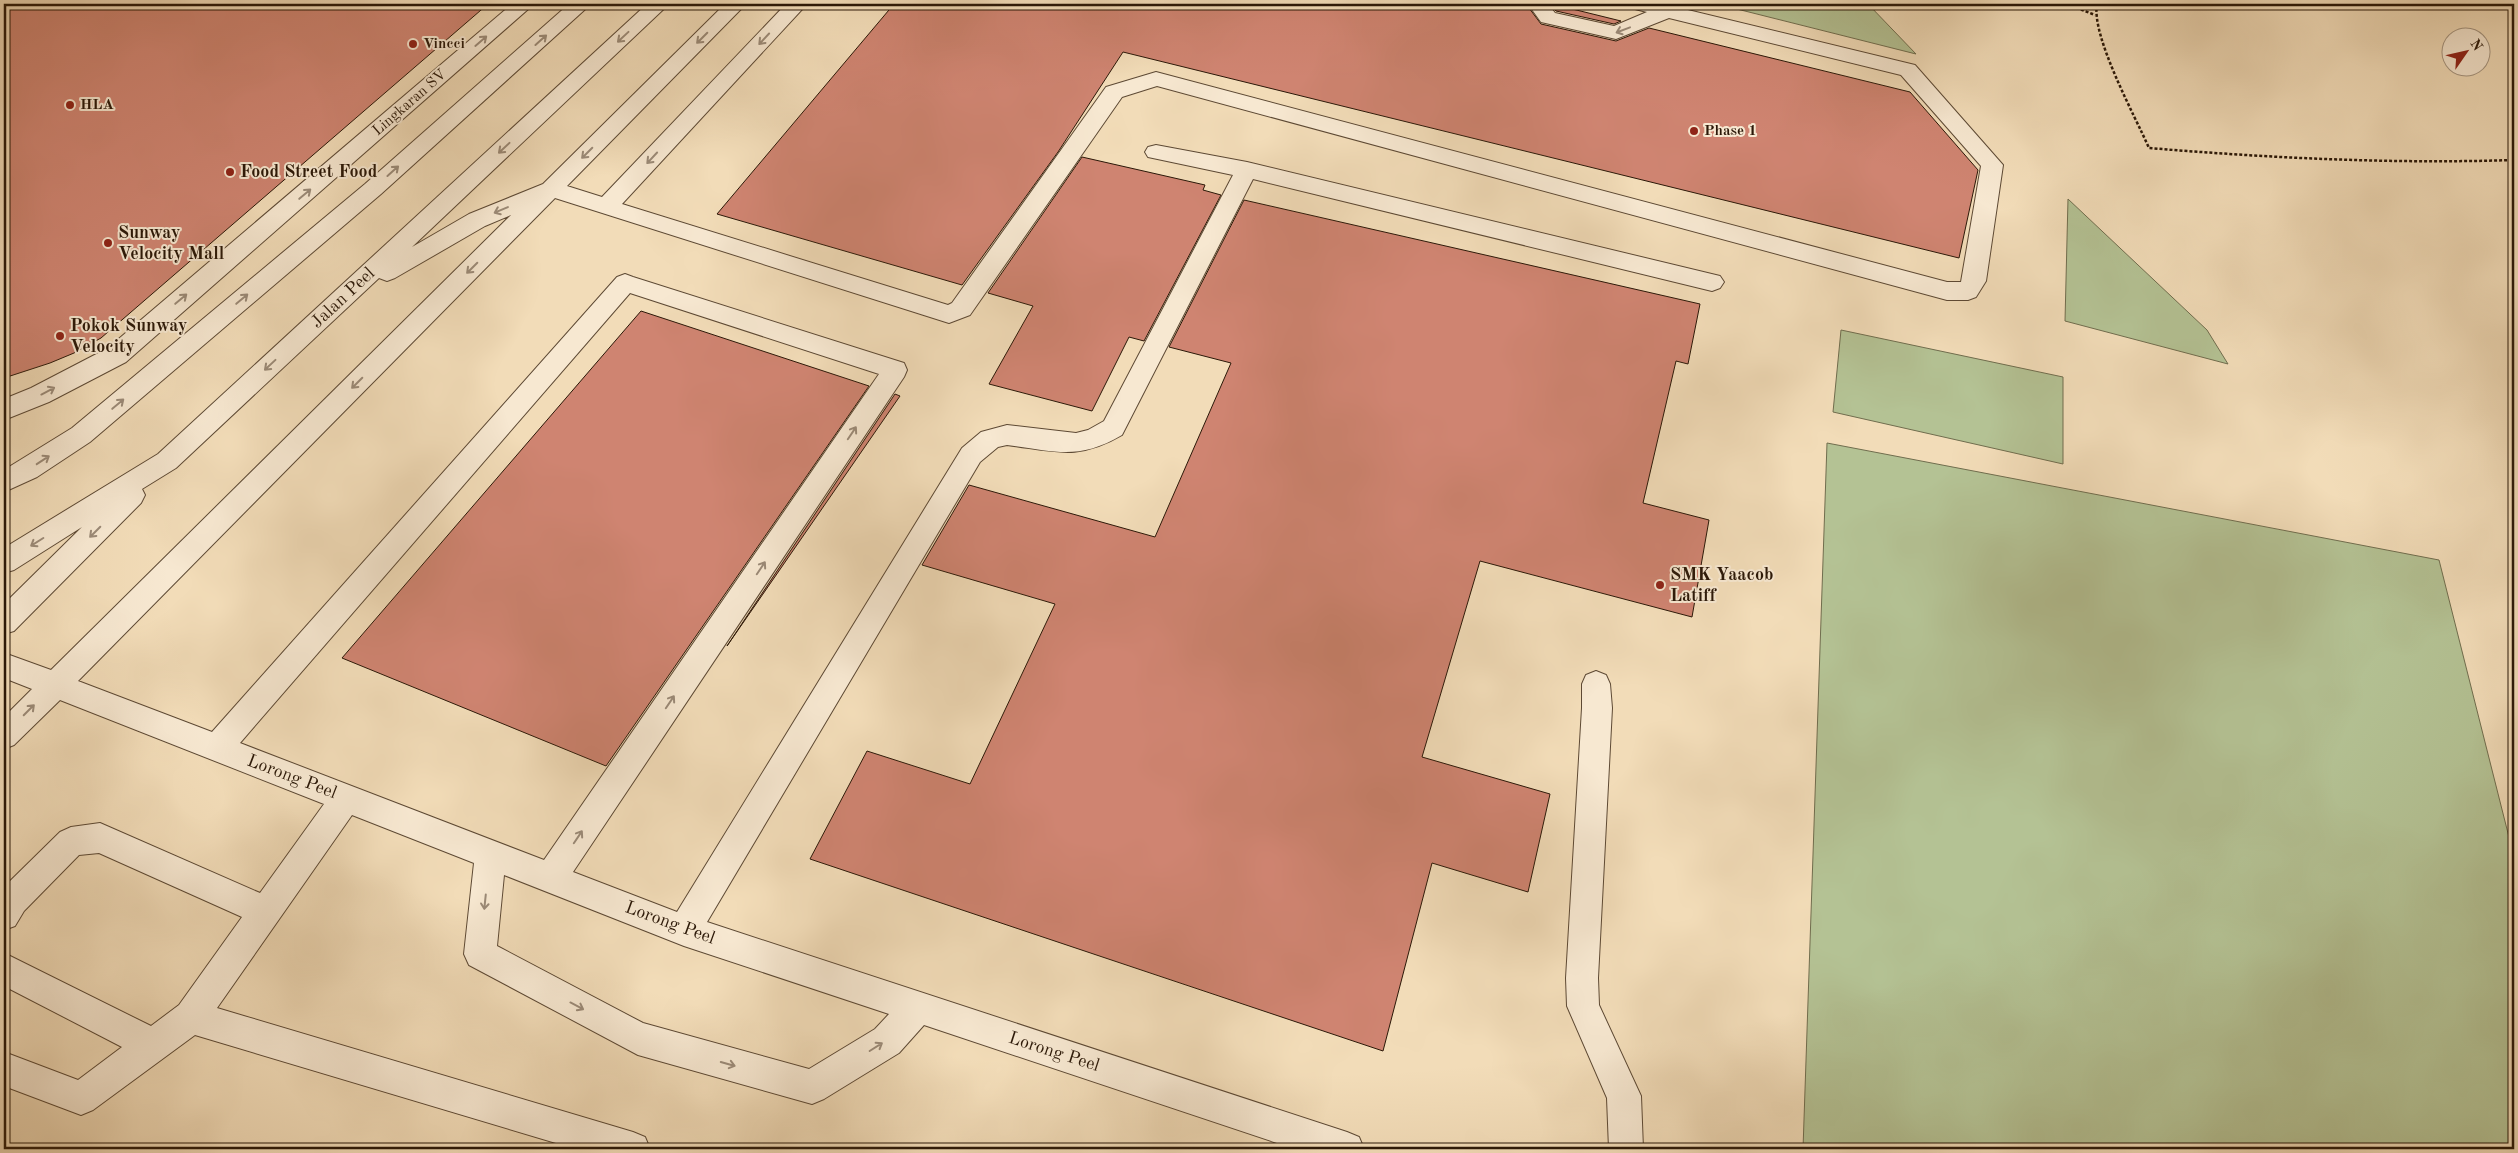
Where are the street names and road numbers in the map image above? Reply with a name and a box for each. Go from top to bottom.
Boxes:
street label: Lingkaran SV [370,67,450,139]
street label: Jalan Peel [308,264,378,332]
street label: Lorong Peel [245,752,339,802]
street label: Lorong Peel [623,898,718,948]
street label: Lorong Peel [1006,1029,1102,1075]

